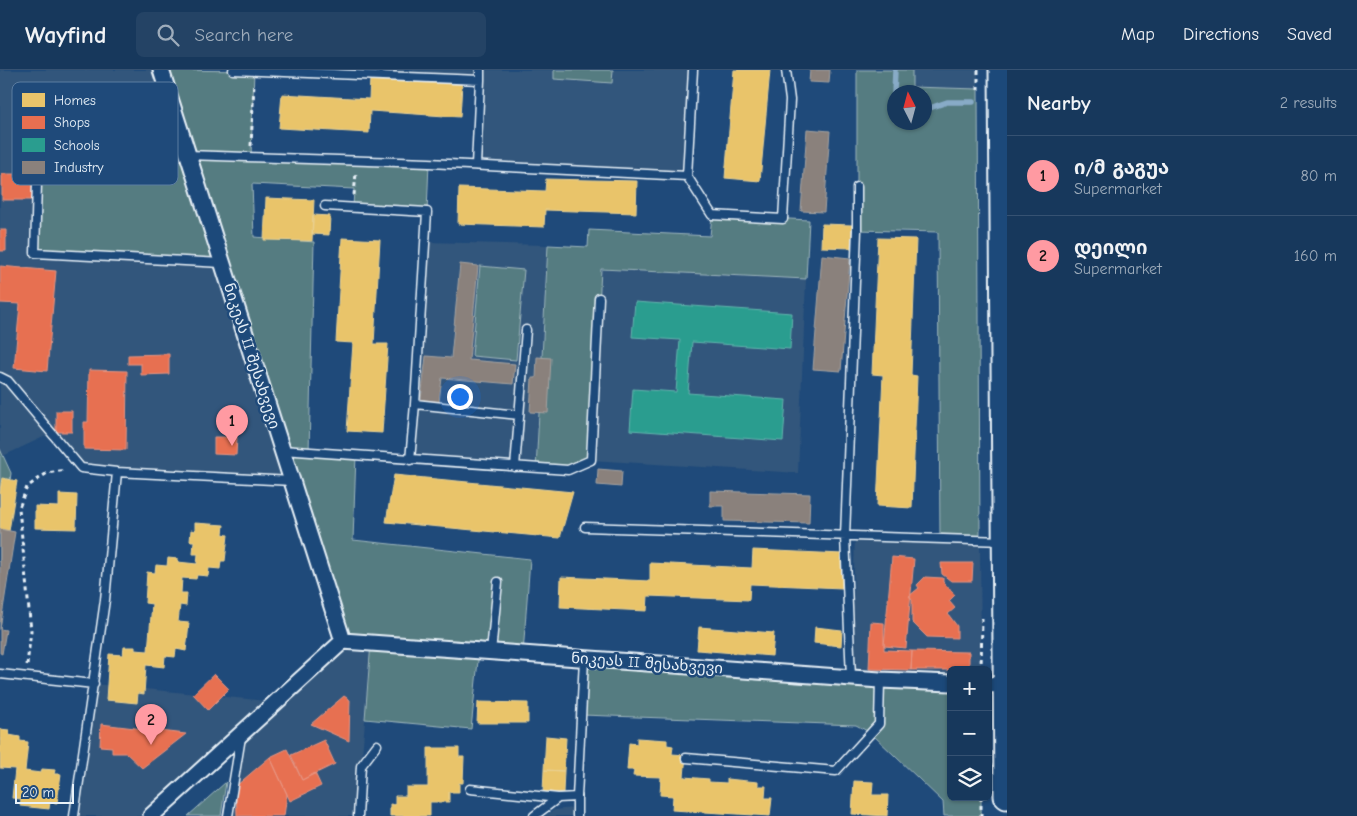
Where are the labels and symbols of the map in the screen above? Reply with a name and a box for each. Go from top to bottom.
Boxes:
legend [12,82,178,185]
north arrow [887,85,932,130]
text: Homes [54,92,96,109]
text: Shops [54,114,90,131]
text: Schools [54,137,100,154]
text: Industry [54,159,104,176]
street label: ნიკეას II შესახვევი [220,281,284,431]
your location [447,384,473,410]
pin: 1 [216,405,248,446]
street label: ნიკეას II შესახვევი [570,649,724,677]
pin: 2 [135,704,167,745]
scale bar [15,781,74,804]

